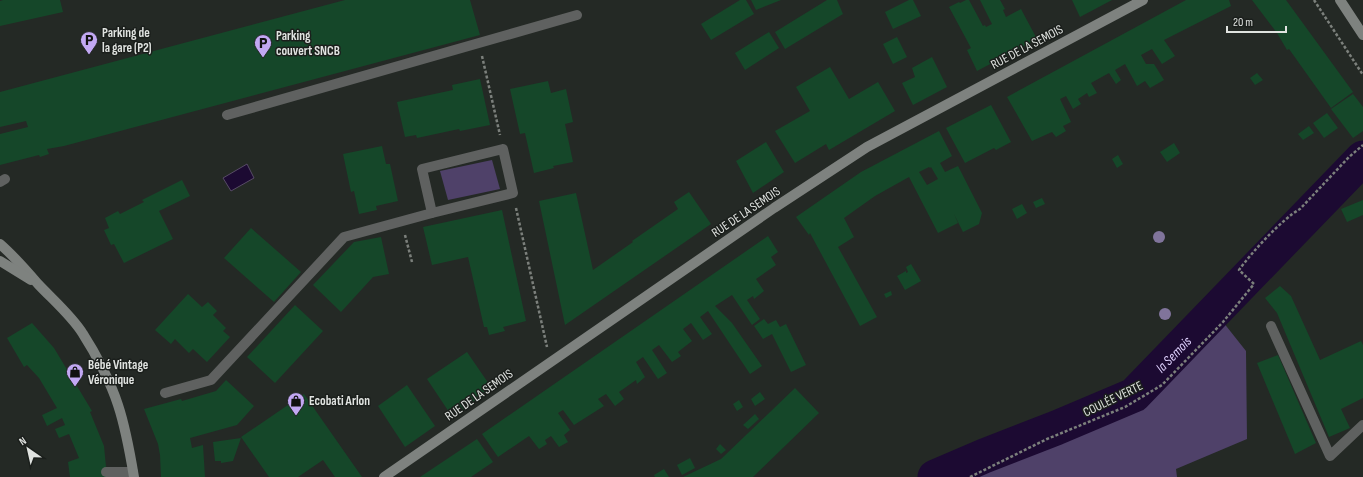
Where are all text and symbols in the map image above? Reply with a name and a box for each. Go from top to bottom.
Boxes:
scale bar [1227,8,1286,34]
text: 20 m [1233,15,1253,30]
street label: RUE DE LA SEMOIS [988,21,1066,73]
place label: Parking de la gare (P2) [102,25,152,56]
place label: Parking couvert SNCB [276,28,340,59]
parking icon: Parking de la gare (P2) [79,30,99,55]
parking icon: Parking couvert SNCB [253,33,273,58]
street label: RUE DE LA SEMOIS [709,183,784,241]
water label: la Semois [1152,332,1195,376]
place label: Bébé Vintage Véronique [88,357,149,388]
shop icon: Bébé Vintage Véronique [65,362,85,387]
street label: RUE DE LA SEMOIS [442,365,516,424]
street label: COULÉE VERTE [1081,378,1145,420]
shop icon: Ecobati Arlon [286,391,306,416]
place label: Ecobati Arlon [309,393,370,409]
north arrow [8,429,48,469]
text: N [17,434,29,448]

